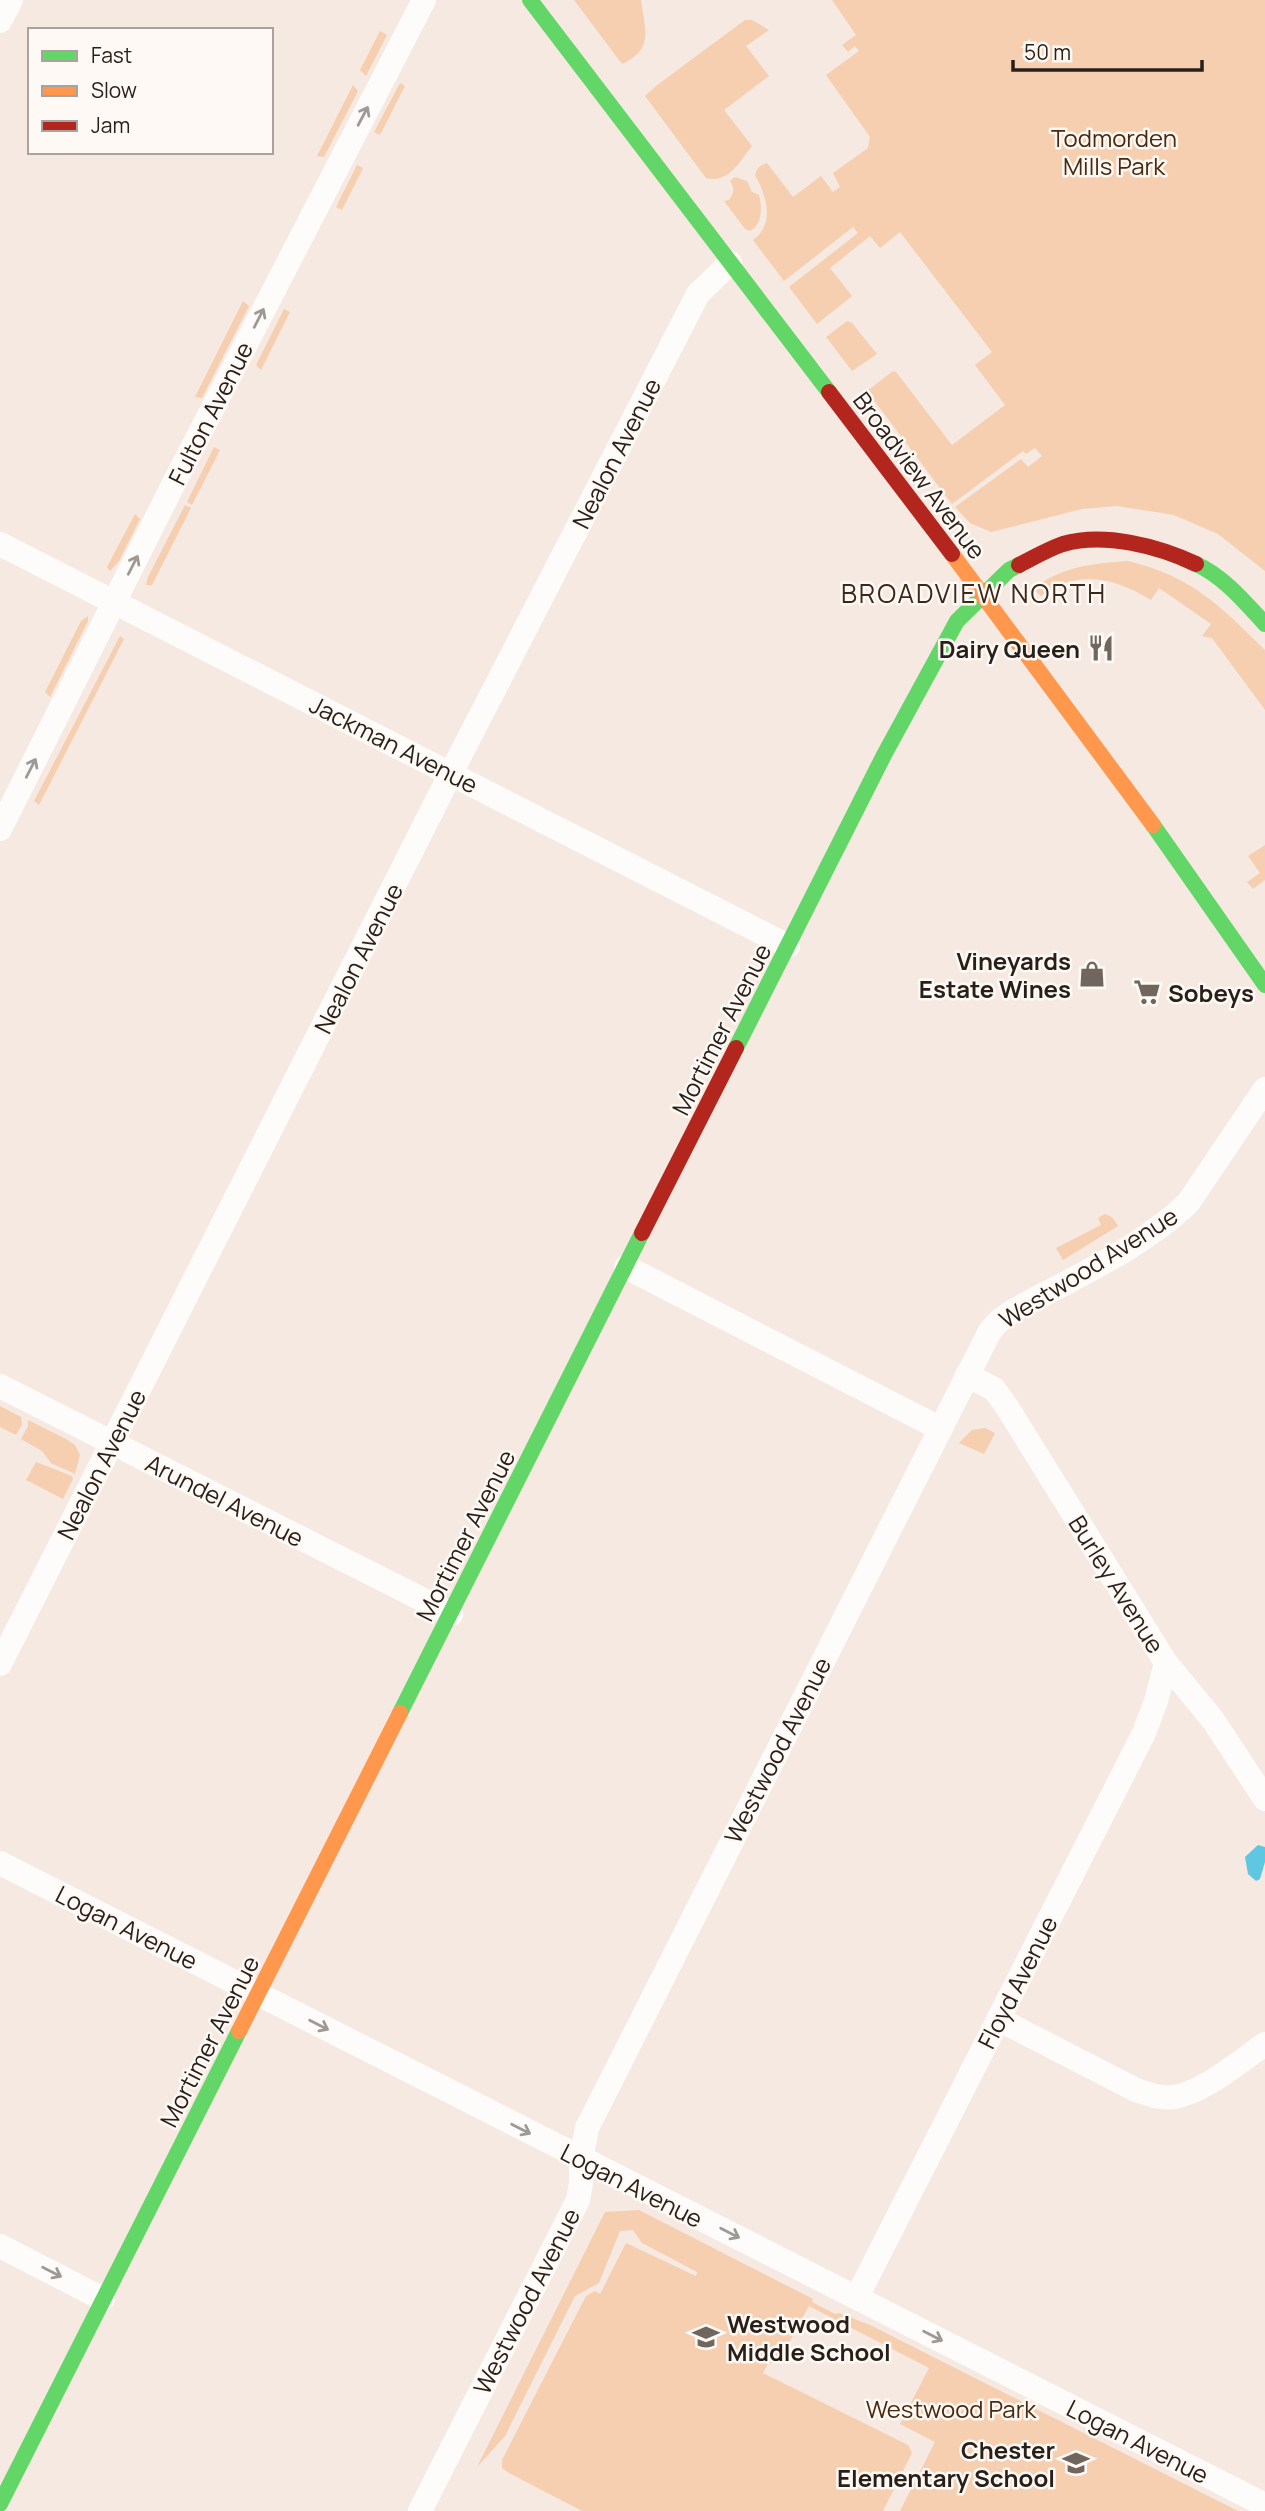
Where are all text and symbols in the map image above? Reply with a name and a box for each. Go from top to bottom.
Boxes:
legend [28,28,273,154]
scale bar [1013,28,1202,72]
text: 50 m [1024,38,1071,66]
text: Fast [91,41,132,69]
text: Slow [91,76,137,104]
one-way arrow [357,106,370,127]
text: Jam [91,111,130,139]
park label: Todmorden Mills Park [1051,121,1177,182]
one-way arrow [252,309,266,329]
street label: Fulton Avenue [160,336,260,490]
street label: Nealon Avenue [564,372,668,534]
street label: Broadview Avenue [846,385,994,565]
one-way arrow [126,555,140,576]
district label: BROADVIEW NORTH [841,575,1107,611]
place label: Dairy Queen [939,632,1080,665]
restaurant icon: Dairy Queen [1086,633,1116,663]
street label: Jackman Avenue [304,687,484,801]
one-way arrow [24,758,38,779]
street label: Nealon Avenue [306,877,410,1039]
street label: Mortimer Avenue [664,938,778,1120]
place label: Vineyards Estate Wines [919,944,1071,1005]
shop icon: Vineyards Estate Wines [1077,959,1107,989]
place label: Sobeys [1168,976,1254,1009]
supermarket icon: Sobeys [1132,977,1162,1007]
street label: Westwood Avenue [992,1199,1184,1335]
street label: Nealon Avenue [49,1383,153,1545]
street label: Mortimer Avenue [408,1444,522,1626]
street label: Arundel Avenue [140,1446,310,1554]
street label: Burley Avenue [1062,1509,1172,1659]
street label: Westwood Avenue [716,1651,838,1849]
street label: Logan Avenue [50,1877,204,1977]
street label: Floyd Avenue [969,1910,1065,2054]
street label: Mortimer Avenue [152,1950,266,2132]
one-way arrow [308,2019,328,2033]
one-way arrow [510,2122,531,2136]
street label: Logan Avenue [555,2135,709,2235]
street label: Westwood Avenue [465,2202,587,2400]
one-way arrow [719,2227,740,2241]
one-way arrow [41,2265,62,2279]
place label: Westwood Middle School [727,2307,891,2368]
school or university icon: Westwood Middle School [691,2322,721,2352]
one-way arrow [922,2329,943,2343]
street label: Logan Avenue [1061,2391,1215,2491]
park label: Westwood Park [866,2392,1037,2425]
place label: Chester Elementary School [837,2433,1055,2494]
school or university icon: Chester Elementary School [1061,2448,1091,2478]

